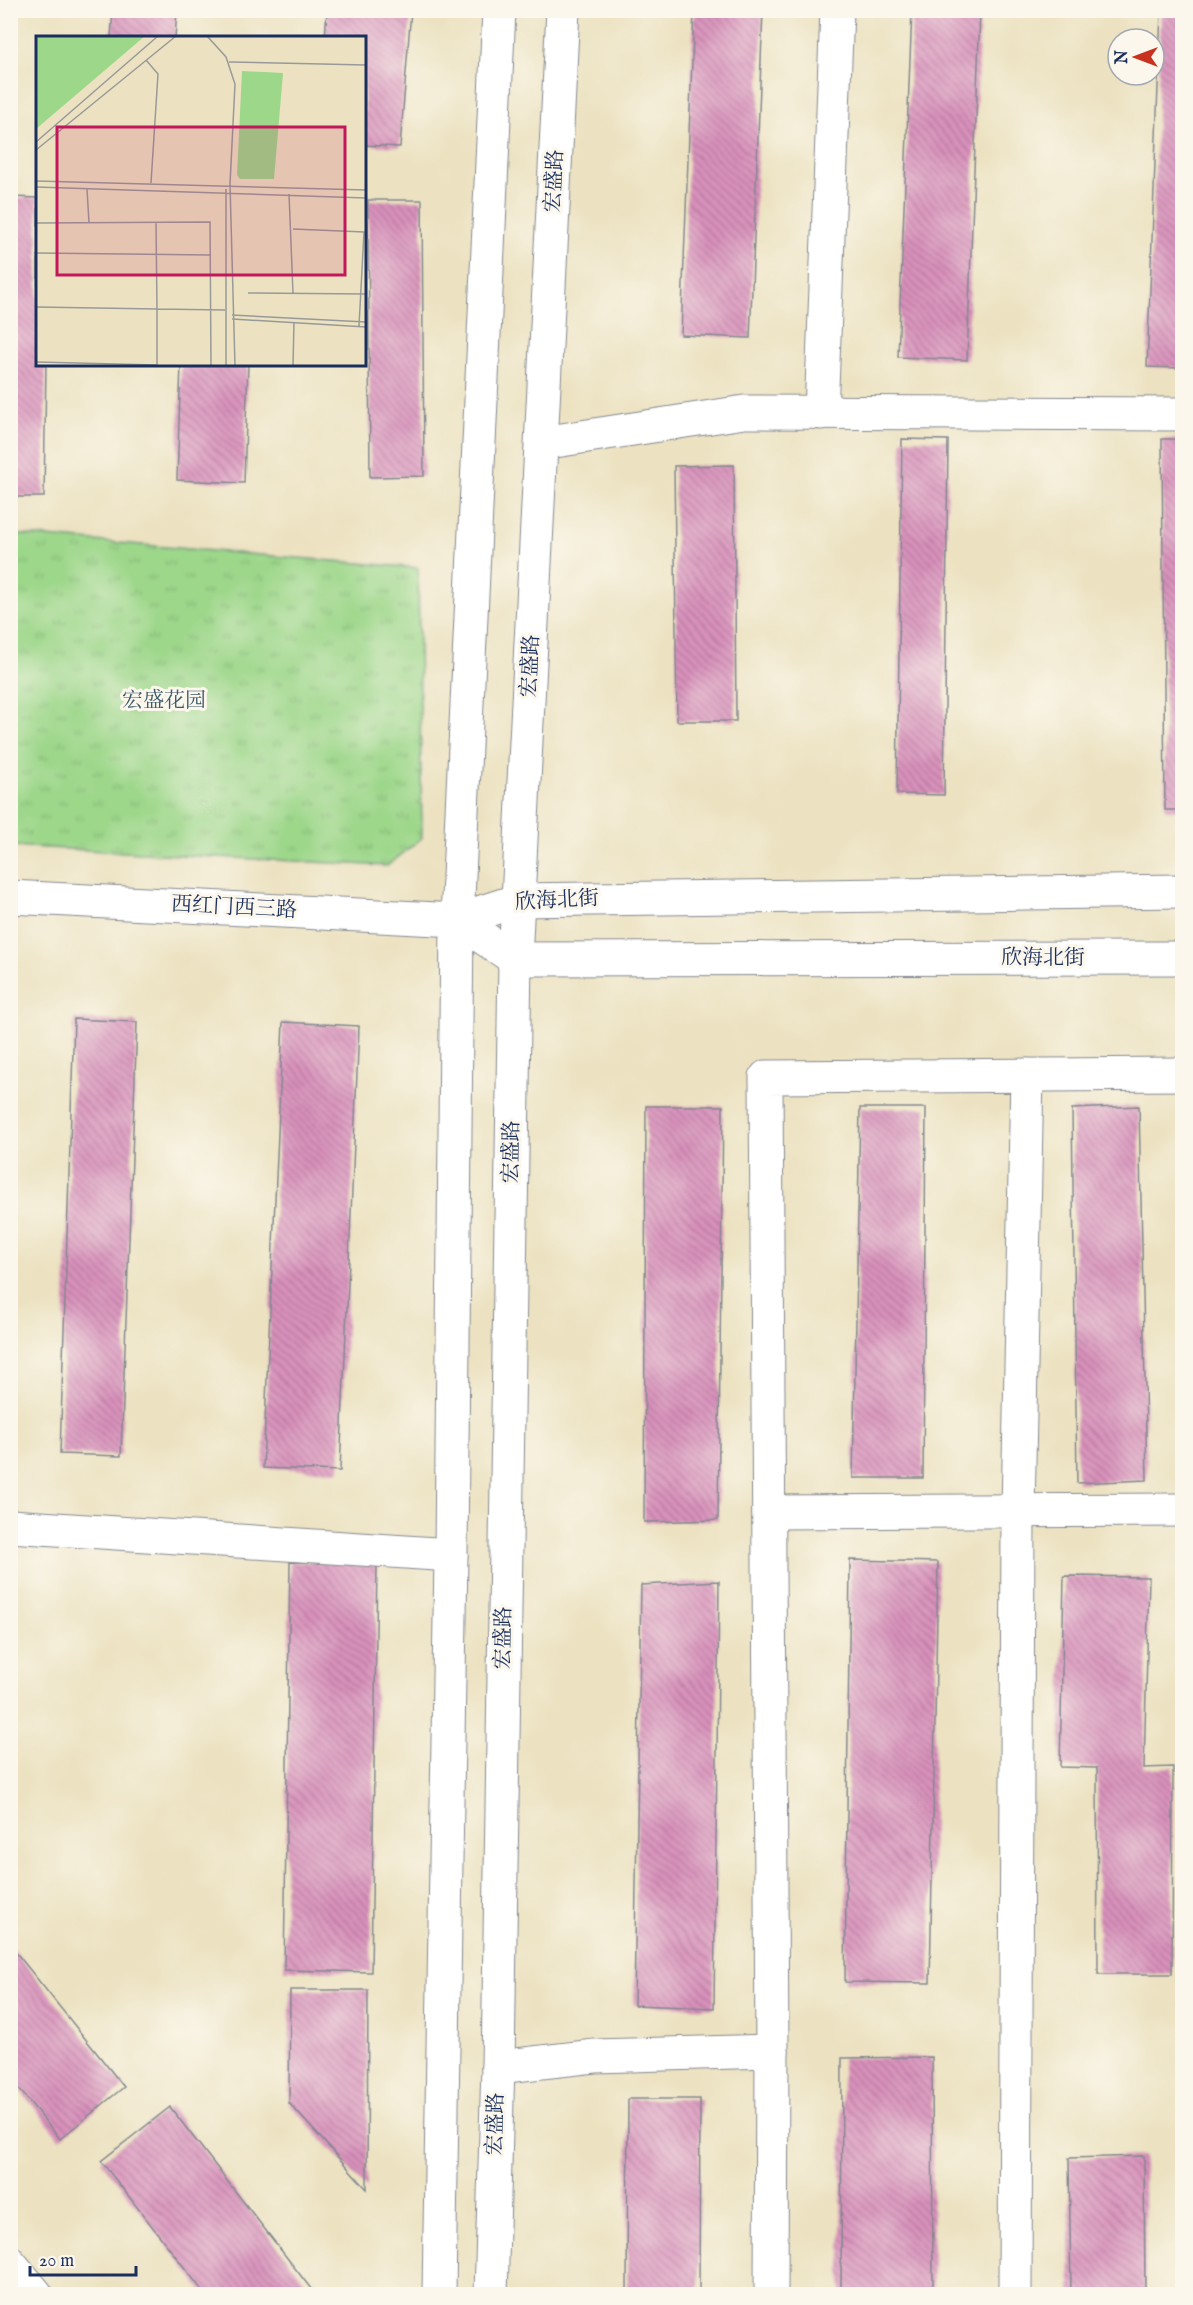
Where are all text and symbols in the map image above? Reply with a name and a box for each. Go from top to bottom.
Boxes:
north arrow [1106,27,1166,87]
inset map [36,36,366,366]
text: N [1113,50,1133,65]
street label: 宏盛路 [540,149,570,213]
street label: 宏盛路 [516,634,546,698]
park label: 宏盛花园 [122,688,206,715]
street label: 欣海北街 [514,885,600,917]
street label: 西红门西三路 [170,891,298,925]
street label: 欣海北街 [1001,945,1085,972]
street label: 宏盛路 [498,1120,526,1184]
street label: 宏盛路 [490,1606,518,1670]
street label: 宏盛路 [481,2092,511,2156]
scale bar [30,2239,136,2277]
text: 20 m [39,2250,74,2273]

